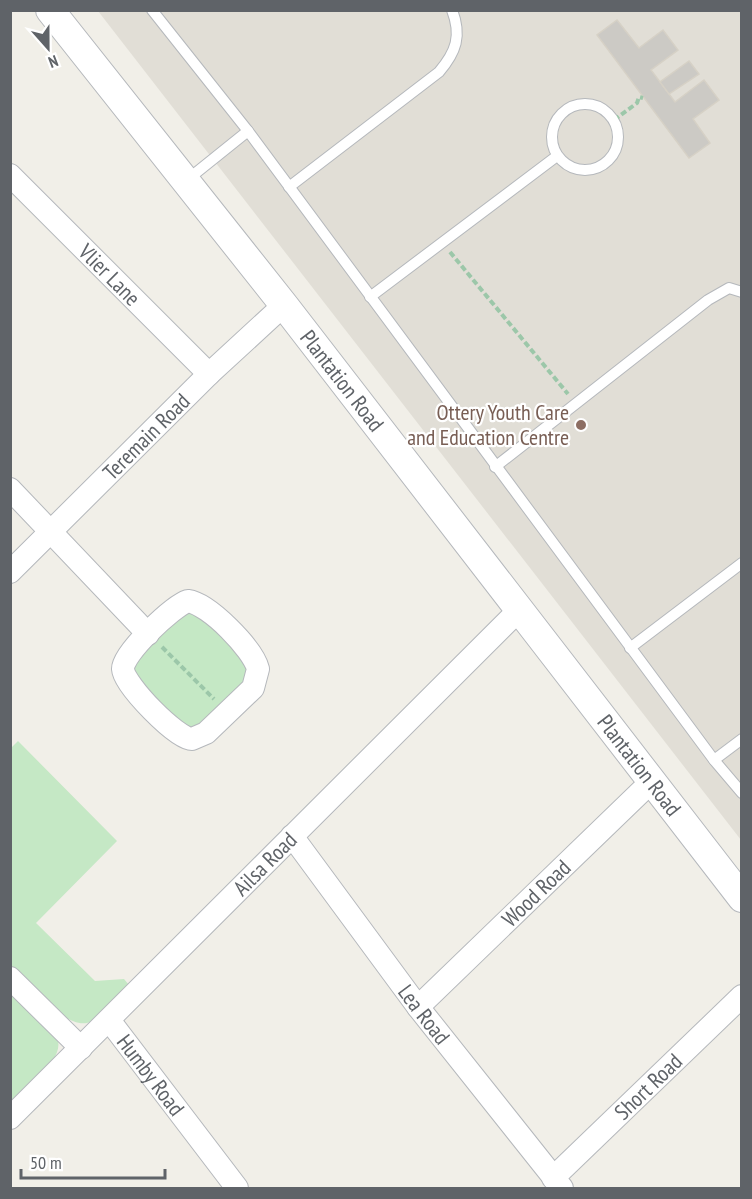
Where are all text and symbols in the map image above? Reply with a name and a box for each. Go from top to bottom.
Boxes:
north arrow [18,18,78,78]
text: N [46,51,61,73]
street label: Vlier Lane [72,237,147,312]
street label: Plantation Road [294,324,390,437]
street label: Teremain Road [97,387,196,486]
place label: Ottery Youth Care and Education Centre [407,398,569,451]
marker: Ottery Youth Care and Education Centre [574,418,588,432]
street label: Plantation Road [591,709,687,822]
street label: Ailsa Road [227,826,303,901]
street label: Wood Road [496,854,576,933]
street label: Lea Road [392,979,456,1050]
street label: Humby Road [111,1029,191,1121]
street label: Short Road [608,1047,688,1125]
scale bar [21,1142,165,1180]
text: 50 m [30,1151,62,1174]

